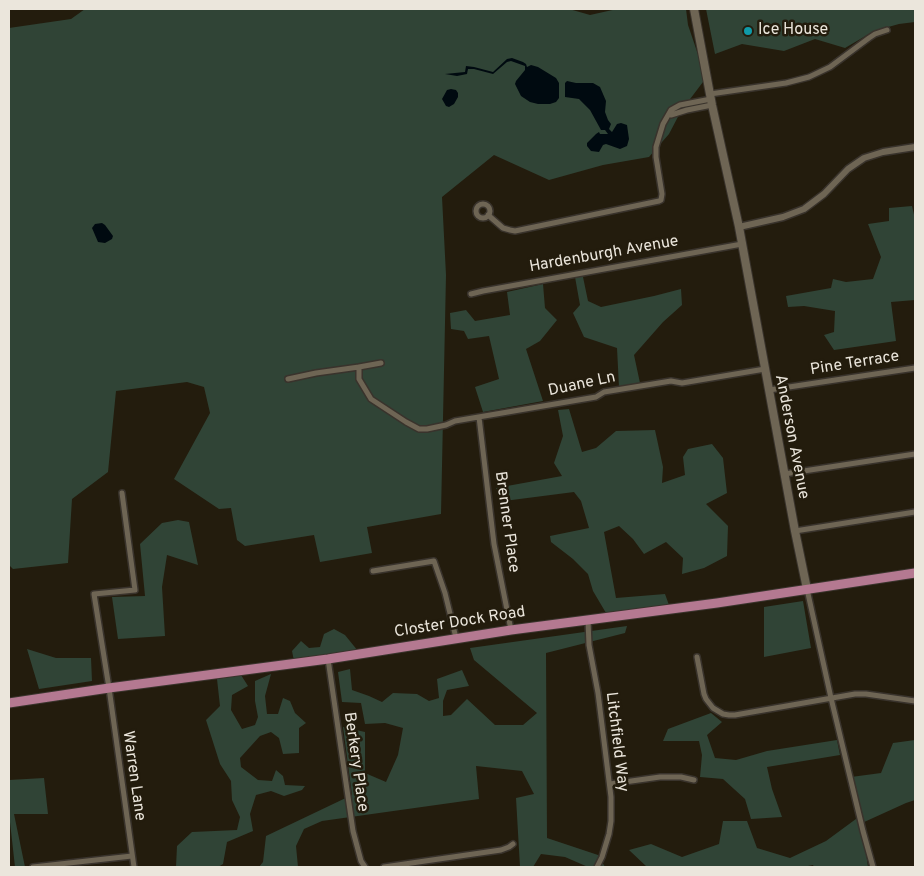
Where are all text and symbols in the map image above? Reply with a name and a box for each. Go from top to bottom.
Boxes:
place label: Ice House [758,21,828,41]
marker: Ice House [742,25,754,37]
street label: Hardenburgh Avenue [528,232,680,278]
street label: Pine Terrace [809,347,901,381]
street label: Duane Ln [547,369,617,401]
street label: Anderson Avenue [770,373,812,501]
street label: Brenner Place [489,470,523,574]
street label: Closter Dock Road [393,603,527,643]
street label: Litchfield Way [600,691,632,793]
street label: Berkery Place [338,711,372,813]
street label: Warren Lane [117,730,149,822]

